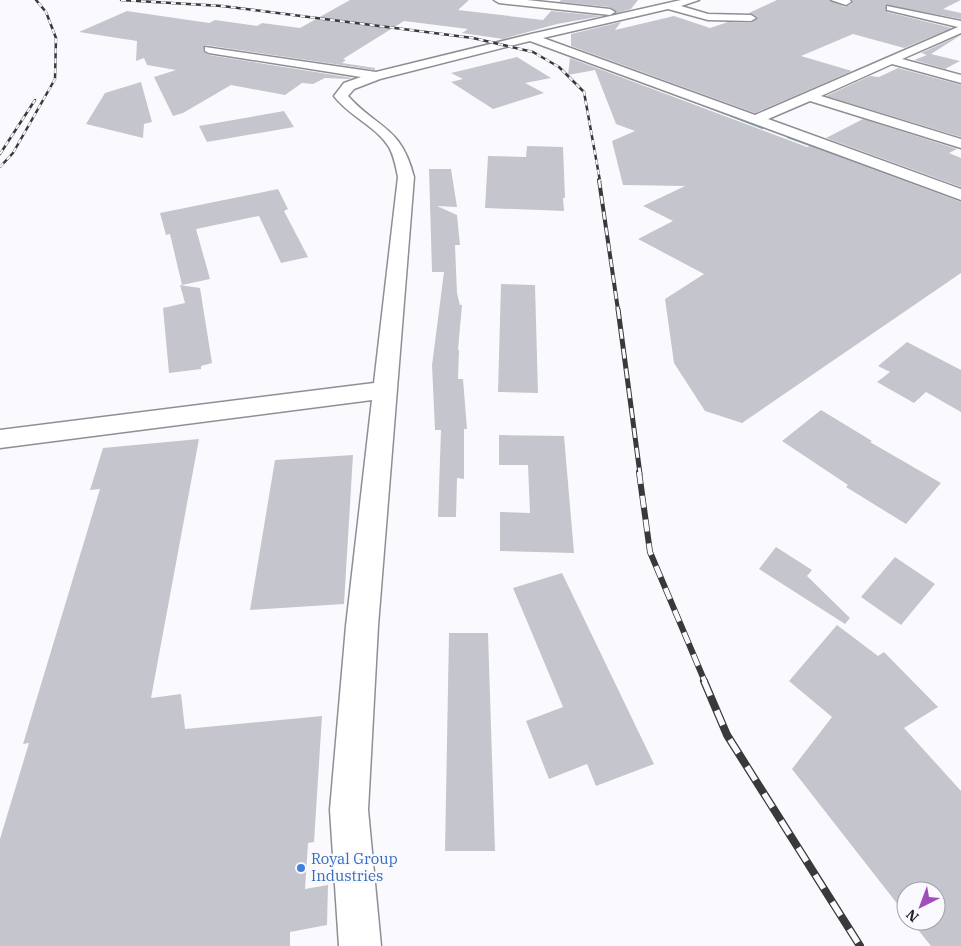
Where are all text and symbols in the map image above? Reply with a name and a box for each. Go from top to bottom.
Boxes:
place label: Royal Group Industries [311,849,398,885]
marker: Royal Group Industries [295,862,307,874]
north arrow [896,881,946,931]
text: N [902,905,922,926]

